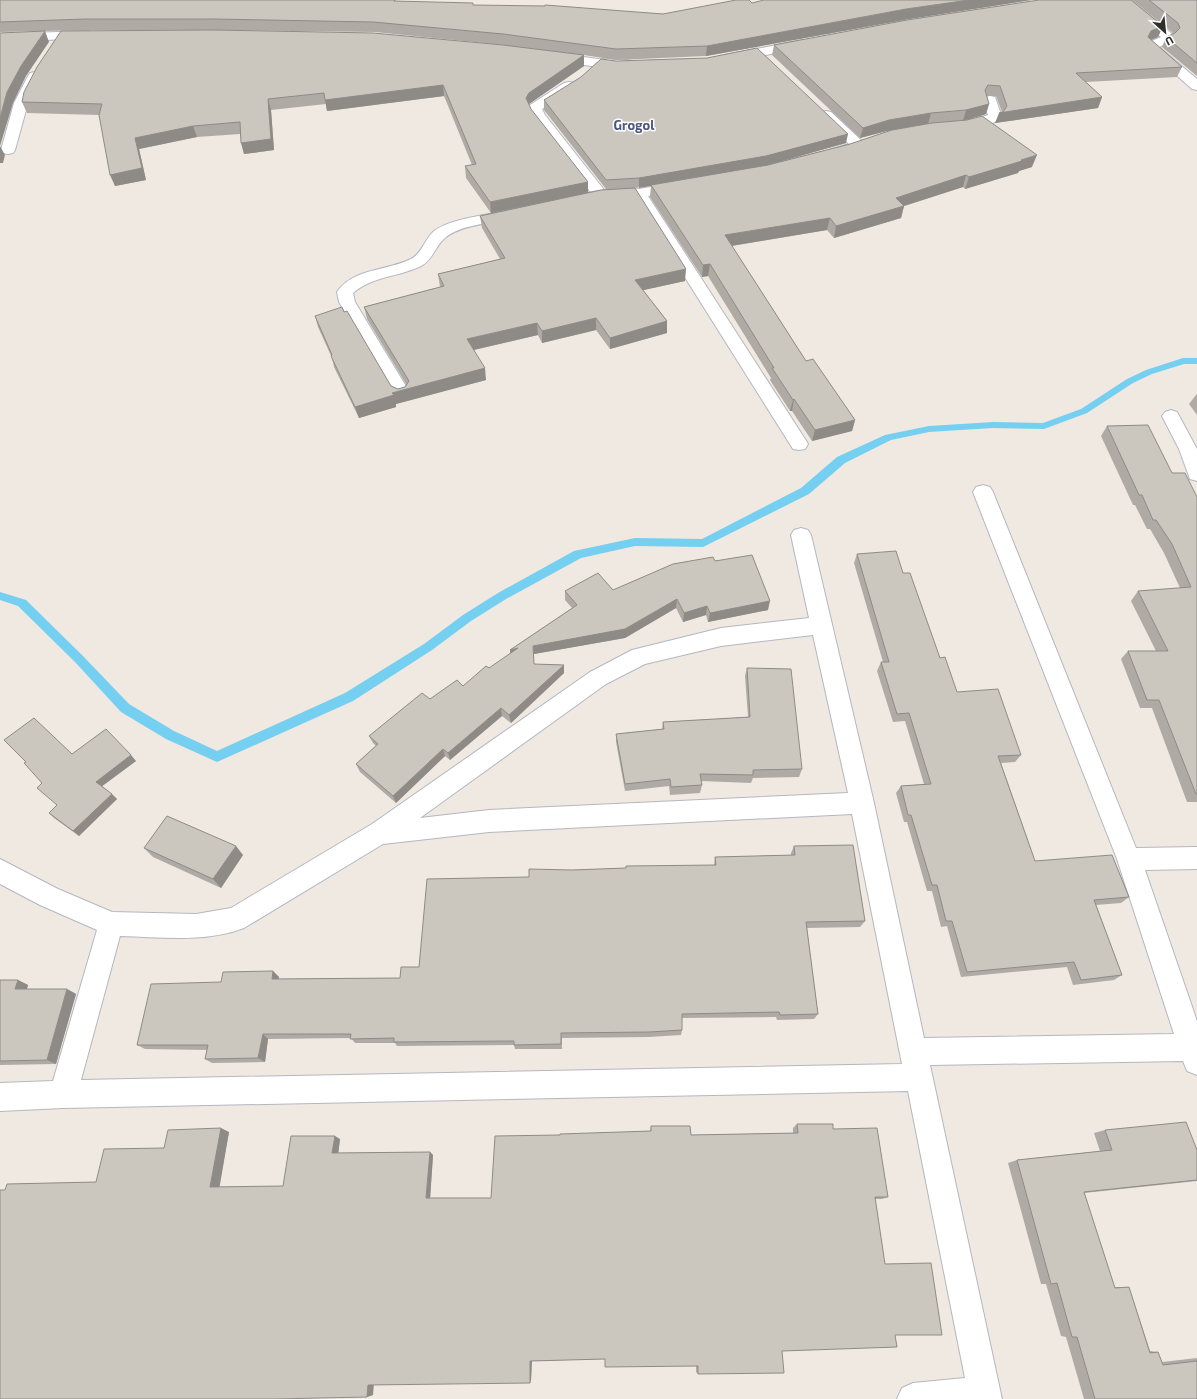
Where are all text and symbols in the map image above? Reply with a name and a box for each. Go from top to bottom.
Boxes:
north arrow [1145,12,1185,52]
text: U [1163,34,1176,49]
district label: Grogol [614,117,655,133]

